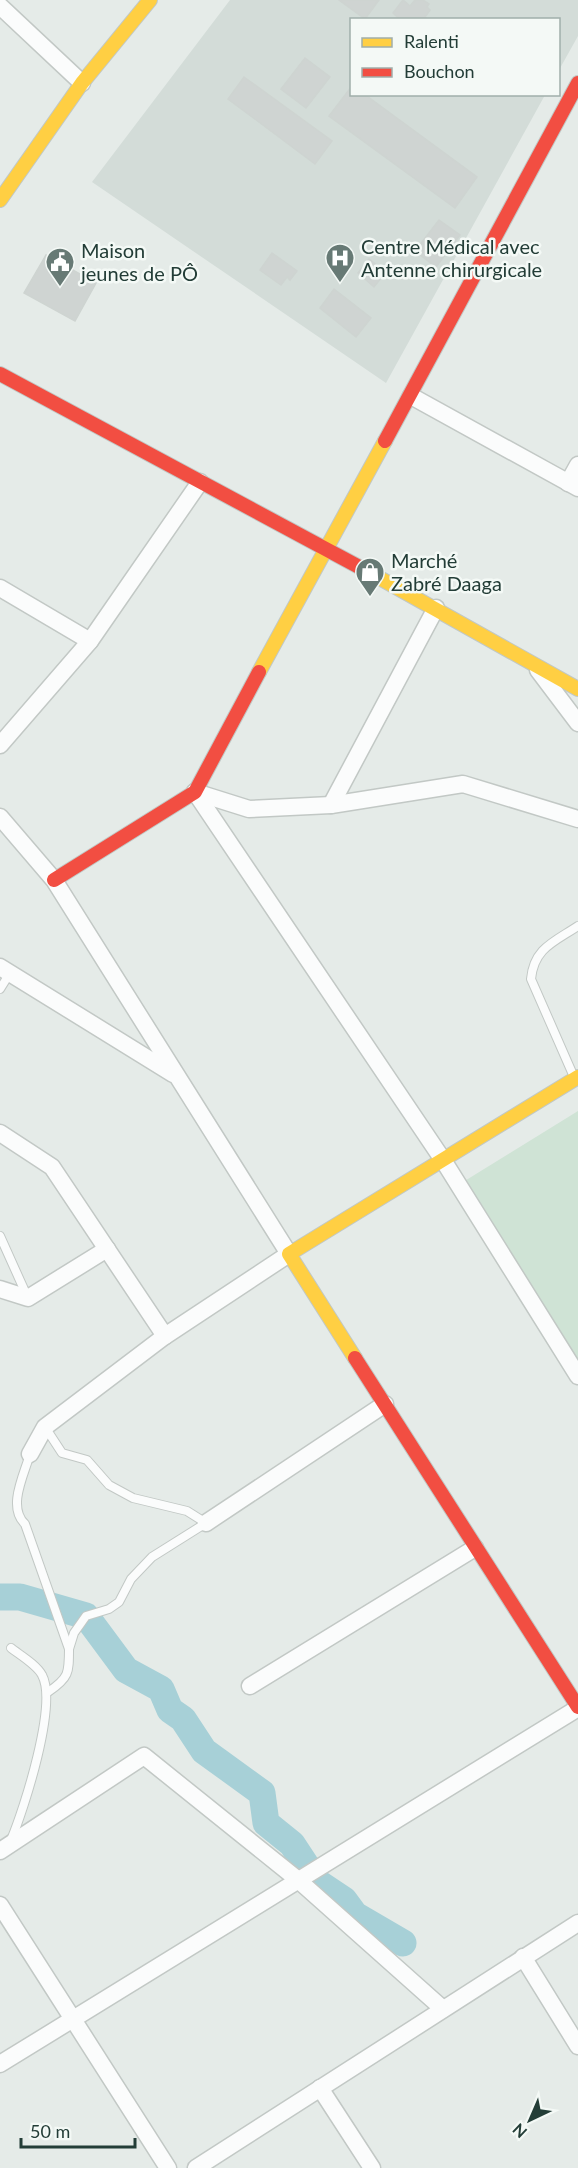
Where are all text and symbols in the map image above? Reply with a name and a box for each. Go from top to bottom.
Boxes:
legend [350,18,560,96]
text: Ralenti [404,30,459,52]
text: Bouchon [404,60,475,82]
place label: Centre Médical avec Antenne chirurgicale [361,234,542,281]
place label: Maison jeunes de PÔ [80,238,198,285]
hospital icon: Centre Médical avec Antenne chirurgicale [324,242,356,284]
public building icon: Maison jeunes de PÔ [44,246,76,288]
place label: Marché Zabré Daaga [391,548,502,595]
shop icon: Marché Zabré Daaga [354,556,386,598]
north arrow [500,2090,560,2150]
scale bar [21,2111,135,2149]
text: 50 m [30,2120,70,2142]
text: N [508,2120,530,2142]

